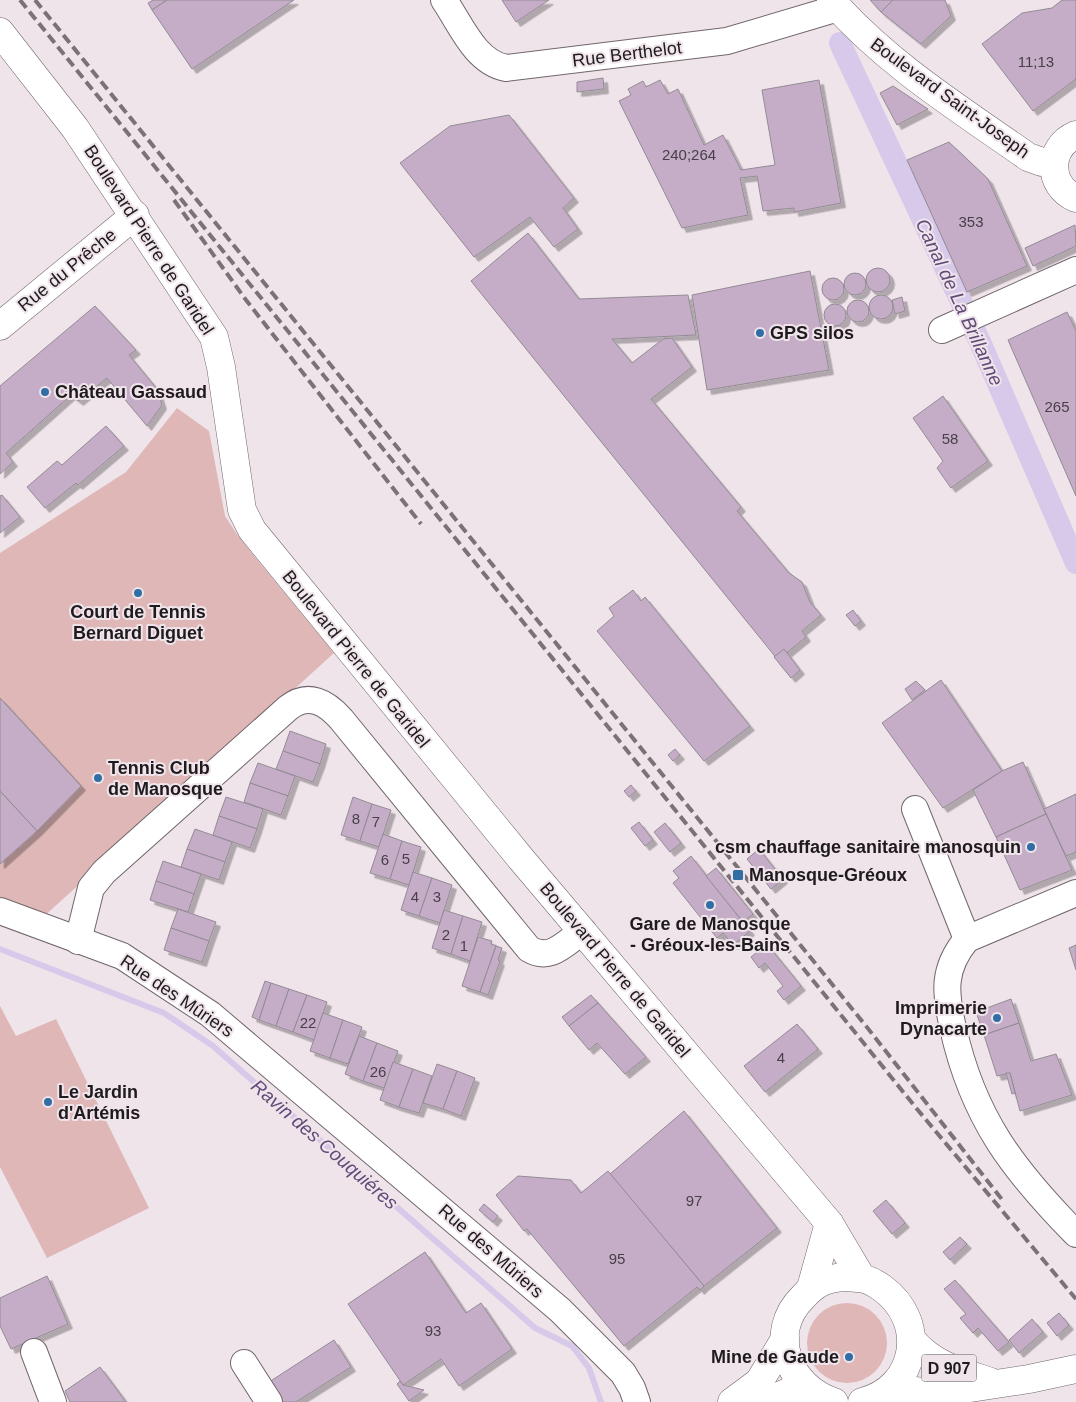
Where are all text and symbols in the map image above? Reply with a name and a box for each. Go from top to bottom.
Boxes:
street label: Boulevard Saint-Joseph [867,34,1033,162]
street label: Rue Berthelot [571,37,683,71]
house number: 11;13 [1018,53,1054,70]
street label: Boulevard Pierre de Garidel [80,141,218,339]
house number: 240;264 [662,146,716,163]
house number: 353 [958,213,984,230]
water label: Canal de La Brillanne [912,215,1007,389]
street label: Rue du Prêche [14,224,120,316]
place label: GPS silos [770,323,854,343]
marker: GPS silos [754,327,766,339]
place label: Château Gassaud [55,382,207,402]
marker: Château Gassaud [39,386,51,398]
house number: 265 [1044,398,1070,415]
house number: 58 [942,430,958,447]
street label: Boulevard Pierre de Garidel [278,566,434,752]
marker: Court de Tennis Bernard Diguet [132,587,144,599]
place label: Court de Tennis Bernard Diguet [70,602,206,643]
place label: Tennis Club de Manosque [108,758,223,799]
marker: Tennis Club de Manosque [92,772,104,784]
house number: 8 [352,810,360,827]
house number: 7 [372,813,380,830]
place label: csm chauffage sanitaire manosquin [715,837,1021,857]
marker: csm chauffage sanitaire manosquin [1025,841,1037,853]
house number: 5 [402,850,410,867]
house number: 6 [381,851,389,868]
place label: Manosque-Gréoux [749,865,907,885]
marker: Manosque-Gréoux [731,868,745,882]
street label: Boulevard Pierre de Garidel [536,878,694,1062]
house number: 4 [411,888,419,905]
house number: 3 [433,888,441,905]
marker: Gare de Manosque - Gréoux-les-Bains [704,899,716,911]
place label: Gare de Manosque - Gréoux-les-Bains [629,914,791,955]
house number: 2 [442,926,450,943]
house number: 1 [460,937,468,954]
street label: Rue des Mûriers [117,951,237,1041]
place label: Imprimerie Dynacarte [895,998,987,1039]
marker: Imprimerie Dynacarte [991,1012,1003,1024]
house number: 22 [300,1014,316,1031]
house number: 4 [777,1049,785,1066]
house number: 26 [370,1063,386,1080]
water label: Ravin des Couquiéres [247,1075,402,1214]
place label: Le Jardin d'Artémis [58,1082,140,1123]
marker: Le Jardin d'Artémis [42,1096,54,1108]
house number: 97 [686,1192,702,1209]
street label: Rue des Mûriers [435,1200,547,1302]
house number: 95 [609,1250,625,1267]
house number: 93 [425,1322,441,1339]
place label: Mine de Gaude [711,1347,839,1367]
marker: Mine de Gaude [843,1351,855,1363]
road number: D 907 [922,1355,976,1382]

